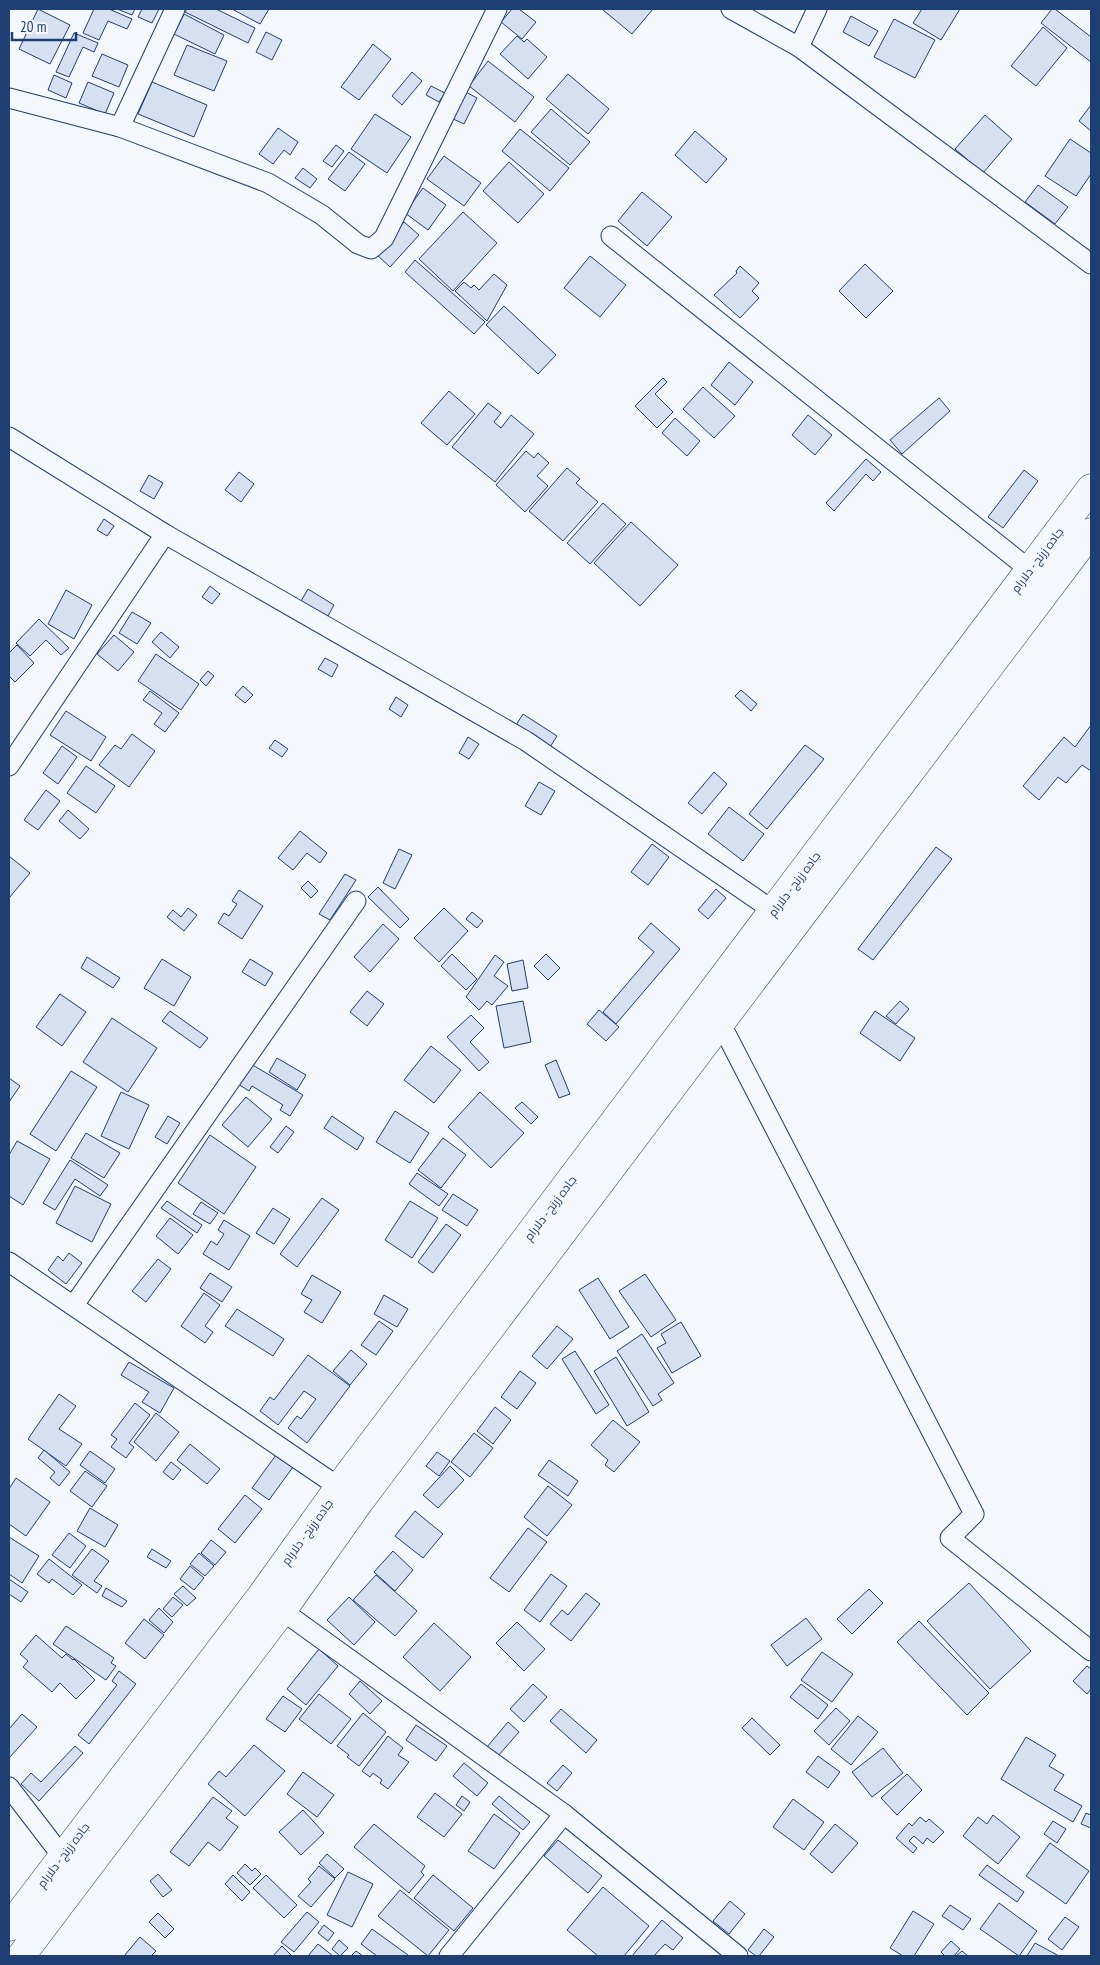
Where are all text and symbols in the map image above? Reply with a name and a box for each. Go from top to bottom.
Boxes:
scale bar [12,10,76,42]
text: 20 m [20,17,46,36]
street label: جاده زرنج - دلارام [1008,524,1067,596]
street label: جاده زرنج - دلارام [765,848,824,920]
street label: جاده زرنج - دلارام [521,1172,580,1244]
street label: جاده زرنج - دلارام [278,1496,337,1568]
street label: جاده زرنج - دلارام [34,1819,93,1891]

